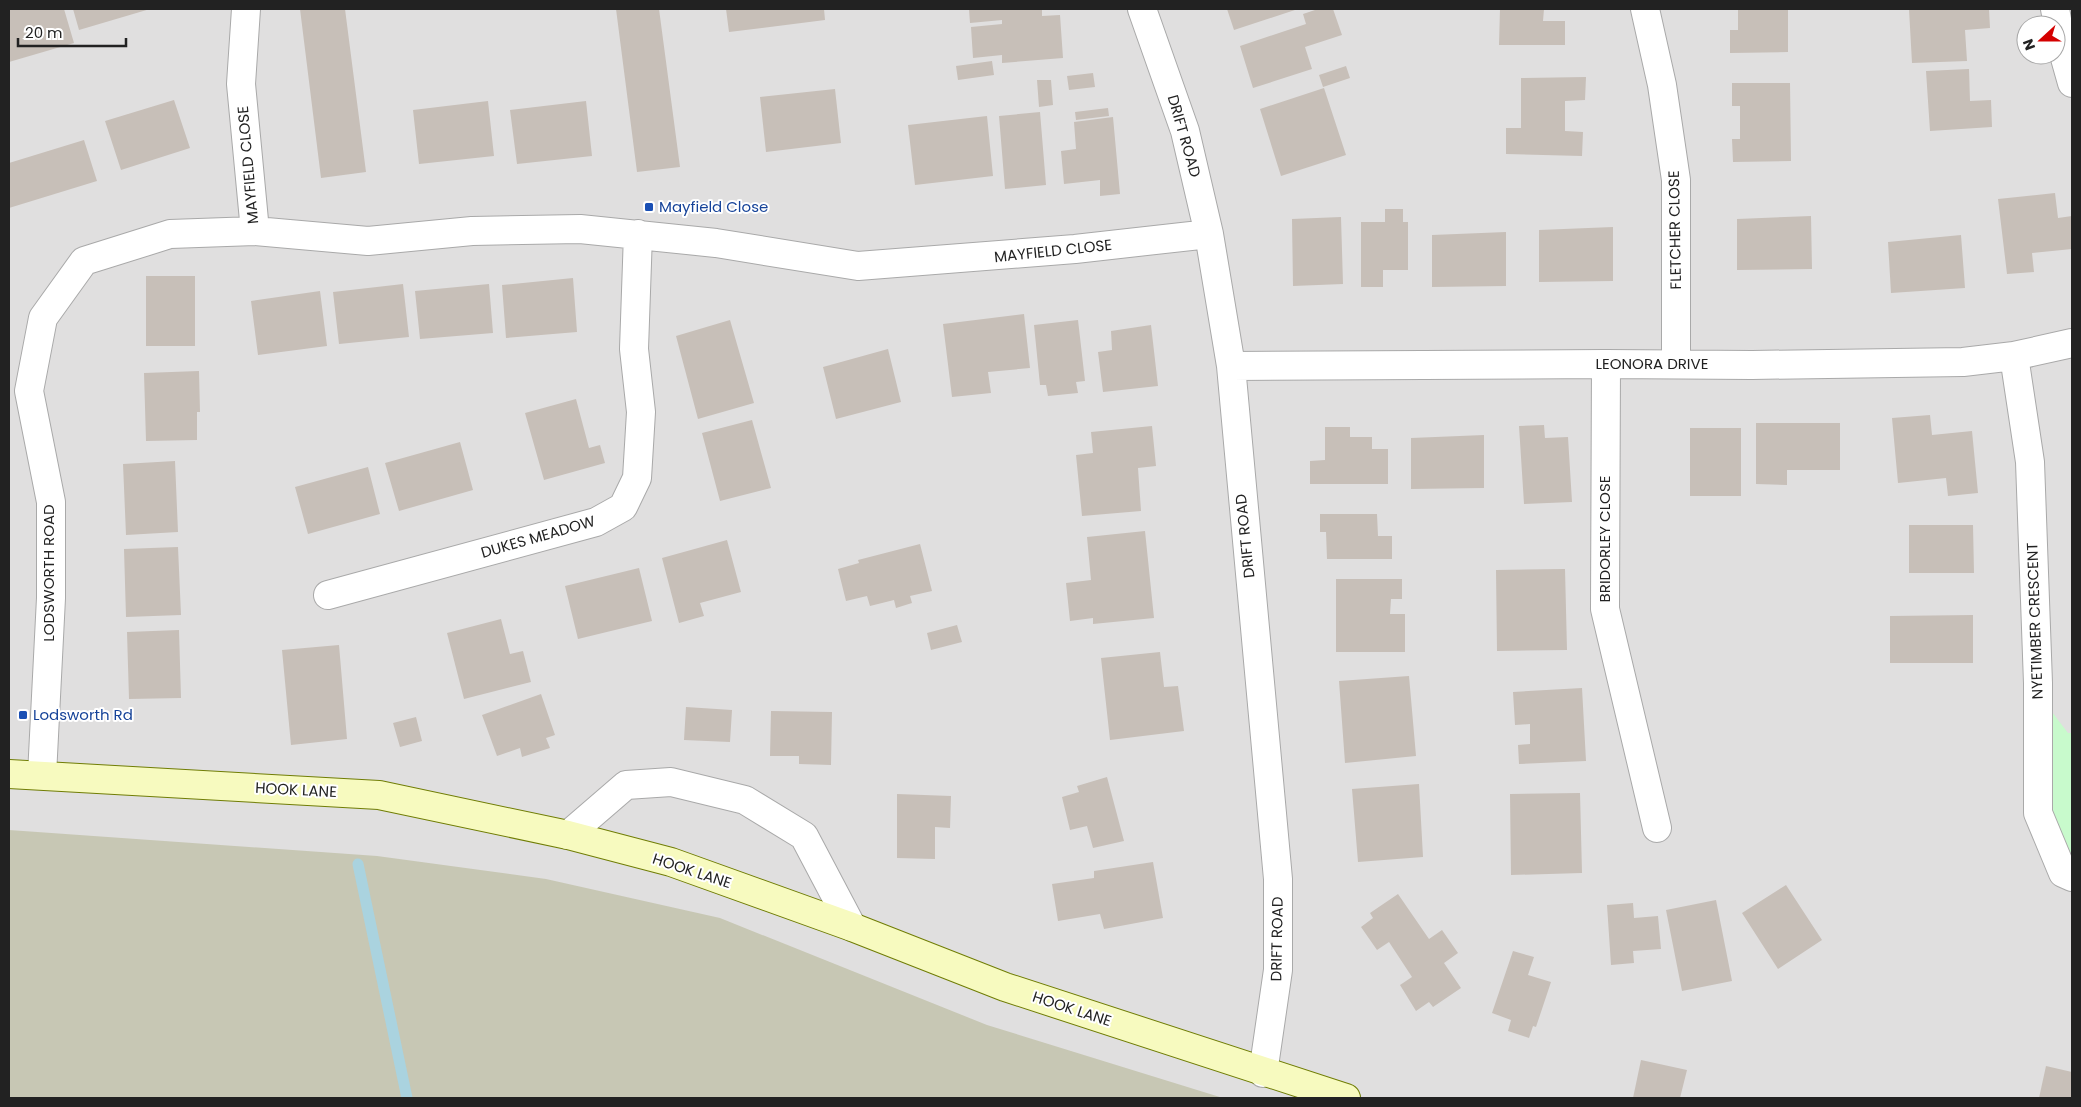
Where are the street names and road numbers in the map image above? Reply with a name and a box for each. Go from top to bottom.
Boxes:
street label: DRIFT ROAD [1163,92,1206,179]
street label: MAYFIELD CLOSE [232,105,263,225]
street label: FLETCHER CLOSE [1663,170,1686,290]
street label: MAYFIELD CLOSE [993,234,1113,267]
street label: LEONORA DRIVE [1596,353,1708,374]
street label: BRIDORLEY CLOSE [1594,476,1615,602]
street label: DRIFT ROAD [1230,493,1259,579]
street label: LODSWORTH ROAD [38,504,59,642]
street label: DUKES MEADOW [478,510,598,563]
street label: NYETIMBER CRESCENT [2021,542,2048,700]
street label: HOOK LANE [255,777,337,802]
street label: HOOK LANE [650,848,734,893]
street label: DRIFT ROAD [1265,896,1288,982]
street label: HOOK LANE [1030,986,1114,1031]

